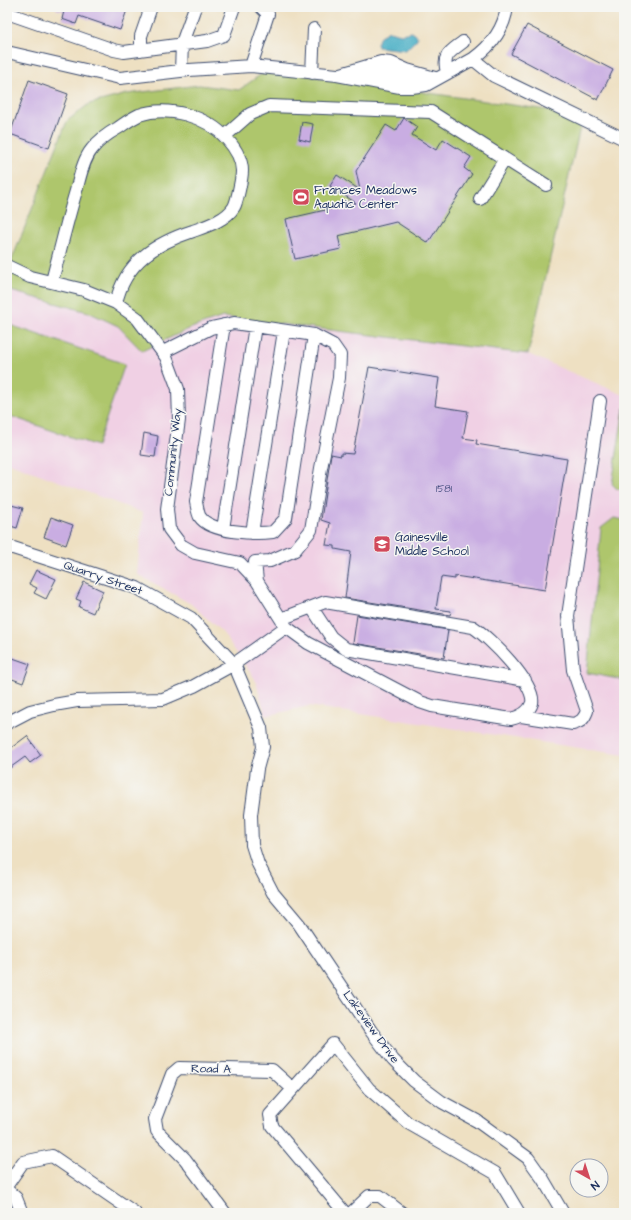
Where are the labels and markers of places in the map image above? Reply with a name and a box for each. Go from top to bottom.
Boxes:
place label: Frances Meadows Aquatic Center [314,182,417,213]
sports icon: Frances Meadows Aquatic Center [291,187,311,207]
place label: Gainesville Middle School [395,529,469,560]
school or university icon: Gainesville Middle School [372,534,392,554]

